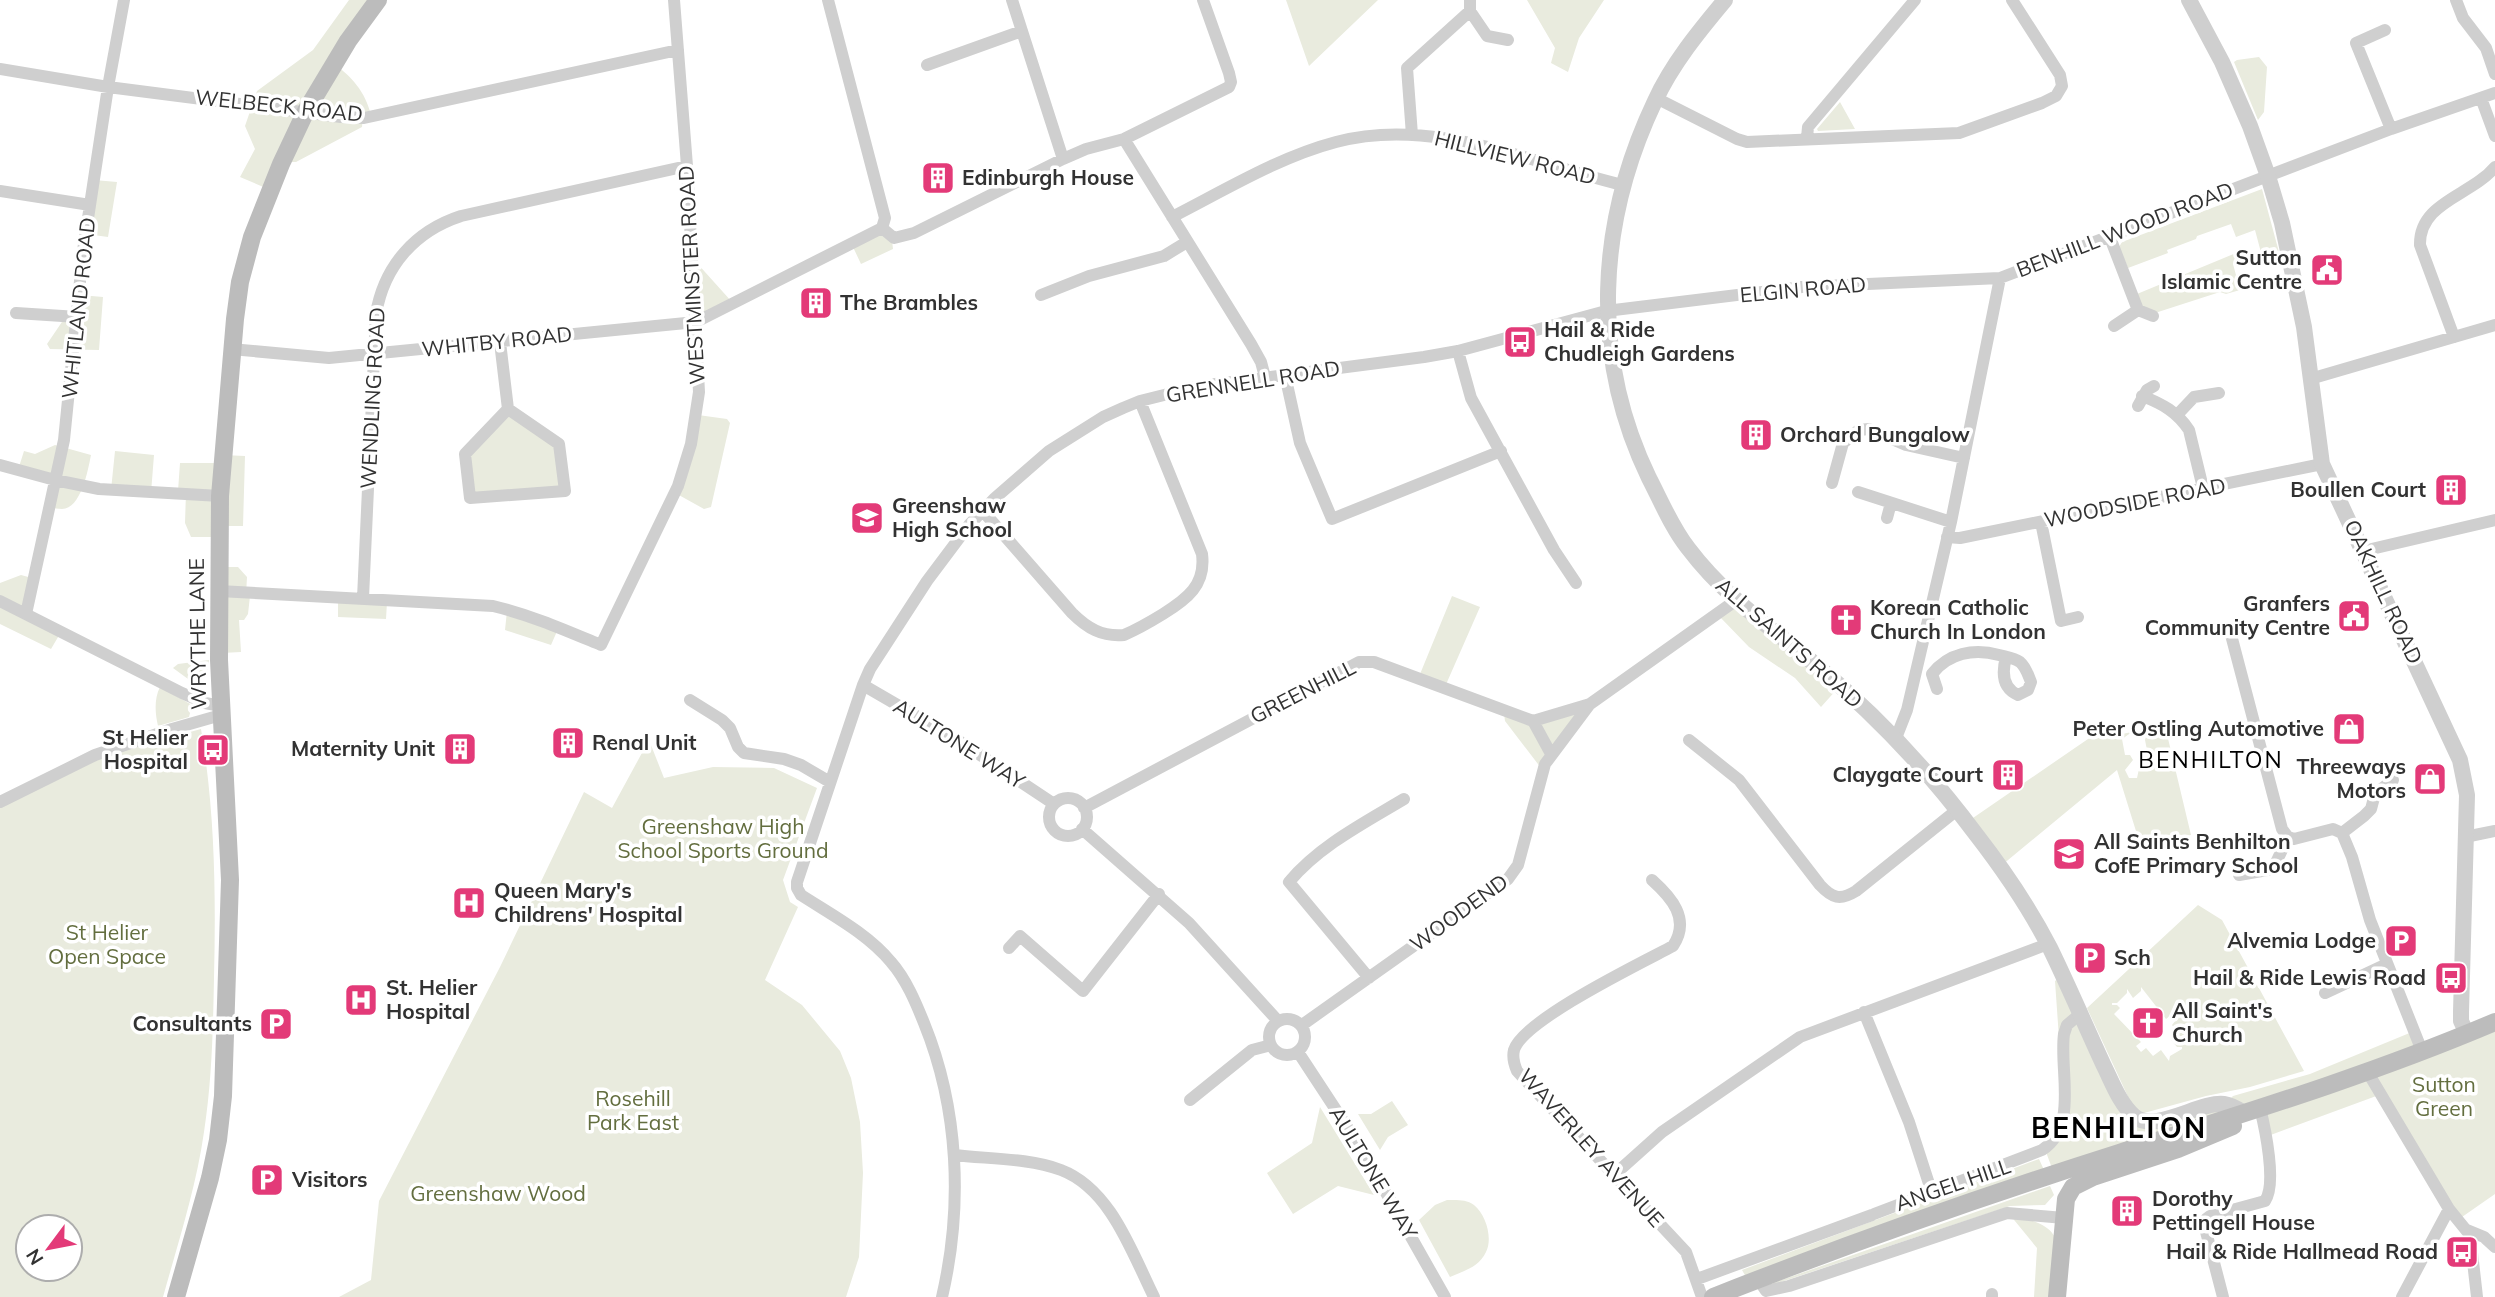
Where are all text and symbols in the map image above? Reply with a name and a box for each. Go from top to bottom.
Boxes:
street label: WELBECK ROAD [194,83,364,127]
street label: HILLVIEW ROAD [1432,124,1598,190]
building icon: Edinburgh House [919,159,957,197]
place label: Edinburgh House [962,164,1134,190]
street label: WESTMINSTER ROAD [672,165,710,385]
street label: BENHILL WOOD ROAD [2012,176,2237,282]
street label: WHITLAND ROAD [56,216,100,400]
place label: Sutton Islamic Centre [2161,244,2302,294]
public building icon: Sutton Islamic Centre [2308,251,2346,289]
street label: ELGIN ROAD [1739,271,1867,307]
building icon: The Brambles [797,284,835,322]
place label: The Brambles [840,289,978,315]
street label: WENDLING ROAD [354,306,390,489]
place label: Hail & Ride Chudleigh Gardens [1544,316,1735,366]
street label: WHITBY ROAD [420,320,573,362]
bus stop icon: Hail & Ride Chudleigh Gardens [1501,323,1539,361]
street label: GRENNELL ROAD [1164,354,1342,408]
building icon: Orchard Bungalow [1737,416,1775,454]
place label: Orchard Bungalow [1780,421,1970,447]
building icon: Boullen Court [2432,471,2470,509]
street label: WOODSIDE ROAD [2042,472,2228,532]
place label: Boullen Court [2290,476,2426,502]
place label: Greenshaw High School [892,492,1012,542]
school or university icon: Greenshaw High School [848,499,886,537]
street label: OAKHILL ROAD [2339,515,2429,668]
street label: WRYTHE LANE [183,558,211,710]
street label: ALL SAINTS ROAD [1711,572,1868,713]
place label: Granfers Community Centre [2145,590,2330,640]
place label: Korean Catholic Church In London [1870,594,2046,644]
public building icon: Granfers Community Centre [2335,597,2373,635]
church icon: Korean Catholic Church In London [1827,601,1865,639]
street label: GREENHILL [1246,653,1360,729]
street label: AULTONE WAY [889,692,1030,794]
shop icon: Peter Ostling Automotive [2330,710,2368,748]
place label: Peter Ostling Automotive [2072,715,2324,741]
place label: St Helier Hospital [102,724,189,774]
building icon: Renal Unit [549,724,587,762]
place label: Renal Unit [592,729,697,755]
building icon: Maternity Unit [441,730,479,768]
bus stop icon: St Helier Hospital [194,731,232,769]
place label: Maternity Unit [291,735,435,761]
district label: BENHILTON [2138,745,2284,774]
place label: Threeways Motors [2296,753,2406,803]
building icon: Claygate Court [1989,756,2027,794]
shop icon: Threeways Motors [2411,760,2449,798]
place label: Claygate Court [1832,761,1983,787]
park label: Greenshaw High School Sports Ground [617,813,829,863]
place label: All Saints Benhilton CofE Primary School [2094,828,2299,878]
school or university icon: All Saints Benhilton CofE Primary School [2050,835,2088,873]
street label: WOODEND [1404,868,1513,956]
place label: Queen Mary's Childrens' Hospital [494,877,683,927]
hospital icon: Queen Mary's Childrens' Hospital [450,884,488,922]
park label: St Helier Open Space [48,919,166,969]
parking icon: Alvemia Lodge [2382,922,2420,960]
place label: Alvemia Lodge [2227,927,2376,953]
parking icon: Sch [2071,939,2109,977]
place label: Sch [2114,944,2151,970]
bus stop icon: Hail & Ride Lewis Road [2432,959,2470,997]
place label: Hail & Ride Lewis Road [2193,964,2426,990]
place label: St. Helier Hospital [386,974,478,1024]
hospital icon: St. Helier Hospital [342,981,380,1019]
place label: All Saint's Church [2172,997,2273,1047]
church icon: All Saint's Church [2129,1004,2167,1042]
parking icon: Consultants [257,1005,295,1043]
place label: Consultants [133,1010,252,1036]
street label: WAVERLEY AVENUE [1514,1063,1670,1232]
park label: Sutton Green [2412,1071,2476,1121]
park label: Rosehill Park East [587,1085,679,1135]
street label: AULTONE WAY [1324,1102,1424,1244]
district label: BENHILTON [2031,1110,2207,1145]
street label: ANGEL HILL [1892,1152,2014,1216]
parking icon: Visitors [248,1161,286,1199]
place label: Visitors [291,1166,368,1192]
park label: Greenshaw Wood [410,1180,586,1206]
place label: Dorothy Pettingell House [2152,1185,2315,1235]
building icon: Dorothy Pettingell House [2108,1192,2146,1230]
north arrow [14,1213,84,1283]
bus stop icon: Hail & Ride Hallmead Road [2443,1233,2481,1271]
place label: Hail & Ride Hallmead Road [2166,1238,2438,1264]
text: N [21,1245,49,1269]

